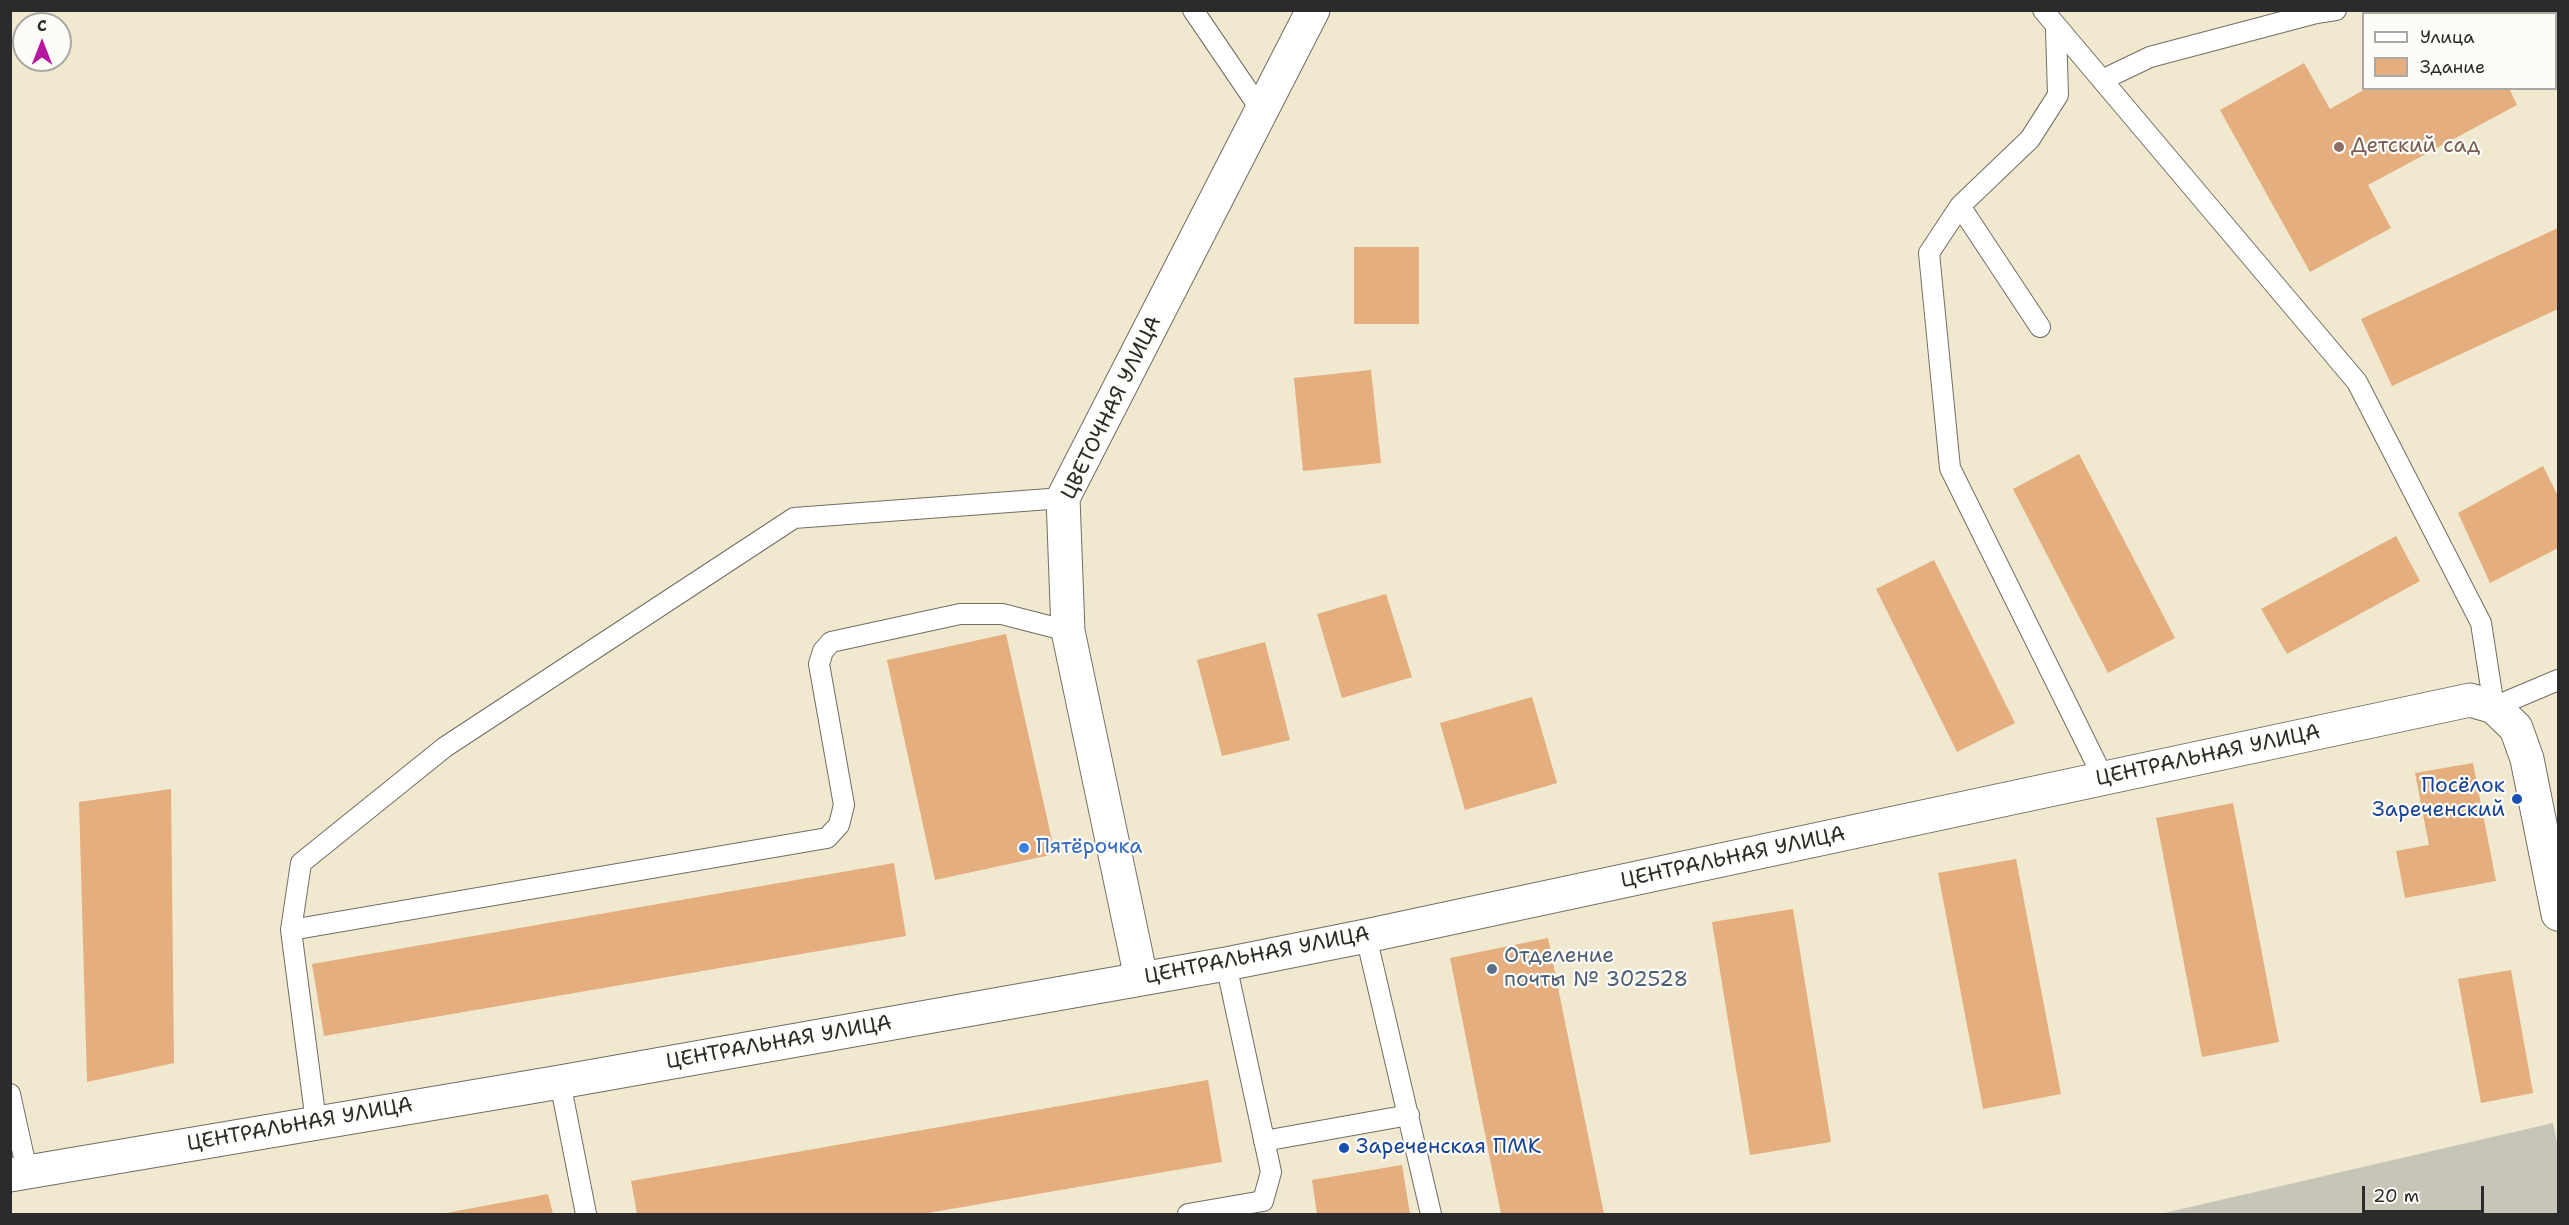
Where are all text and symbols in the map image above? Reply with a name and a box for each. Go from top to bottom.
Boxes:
north arrow [12,12,72,72]
legend [2362,12,2557,90]
text: С [37,15,47,36]
text: Улица [2420,25,2474,49]
text: Здание [2420,55,2485,79]
place label: Детский сад [2351,134,2480,160]
marker: Детский сад [2332,140,2346,154]
street label: ЦВЕТОЧНАЯ УЛИЦА [1057,312,1167,504]
street label: ЦЕНТРАЛЬНАЯ УЛИЦА [2093,720,2323,792]
place label: Посёлок Зареченский [2372,774,2505,824]
marker: Посёлок Зареченский [2510,792,2524,806]
street label: ЦЕНТРАЛЬНАЯ УЛИЦА [1618,822,1848,894]
place label: Пятёрочка [1036,835,1142,861]
marker: Пятёрочка [1017,841,1031,855]
street label: ЦЕНТРАЛЬНАЯ УЛИЦА [1142,922,1372,990]
place label: Отделение почты № 302528 [1504,944,1688,994]
marker: Отделение почты № 302528 [1485,962,1499,976]
street label: ЦЕНТРАЛЬНАЯ УЛИЦА [664,1011,894,1075]
street label: ЦЕНТРАЛЬНАЯ УЛИЦА [185,1093,415,1157]
place label: Зареченская ПМК [1356,1135,1541,1161]
marker: Зареченская ПМК [1337,1141,1351,1155]
scale bar [2365,1174,2486,1212]
text: 20 m [2373,1184,2419,1208]

